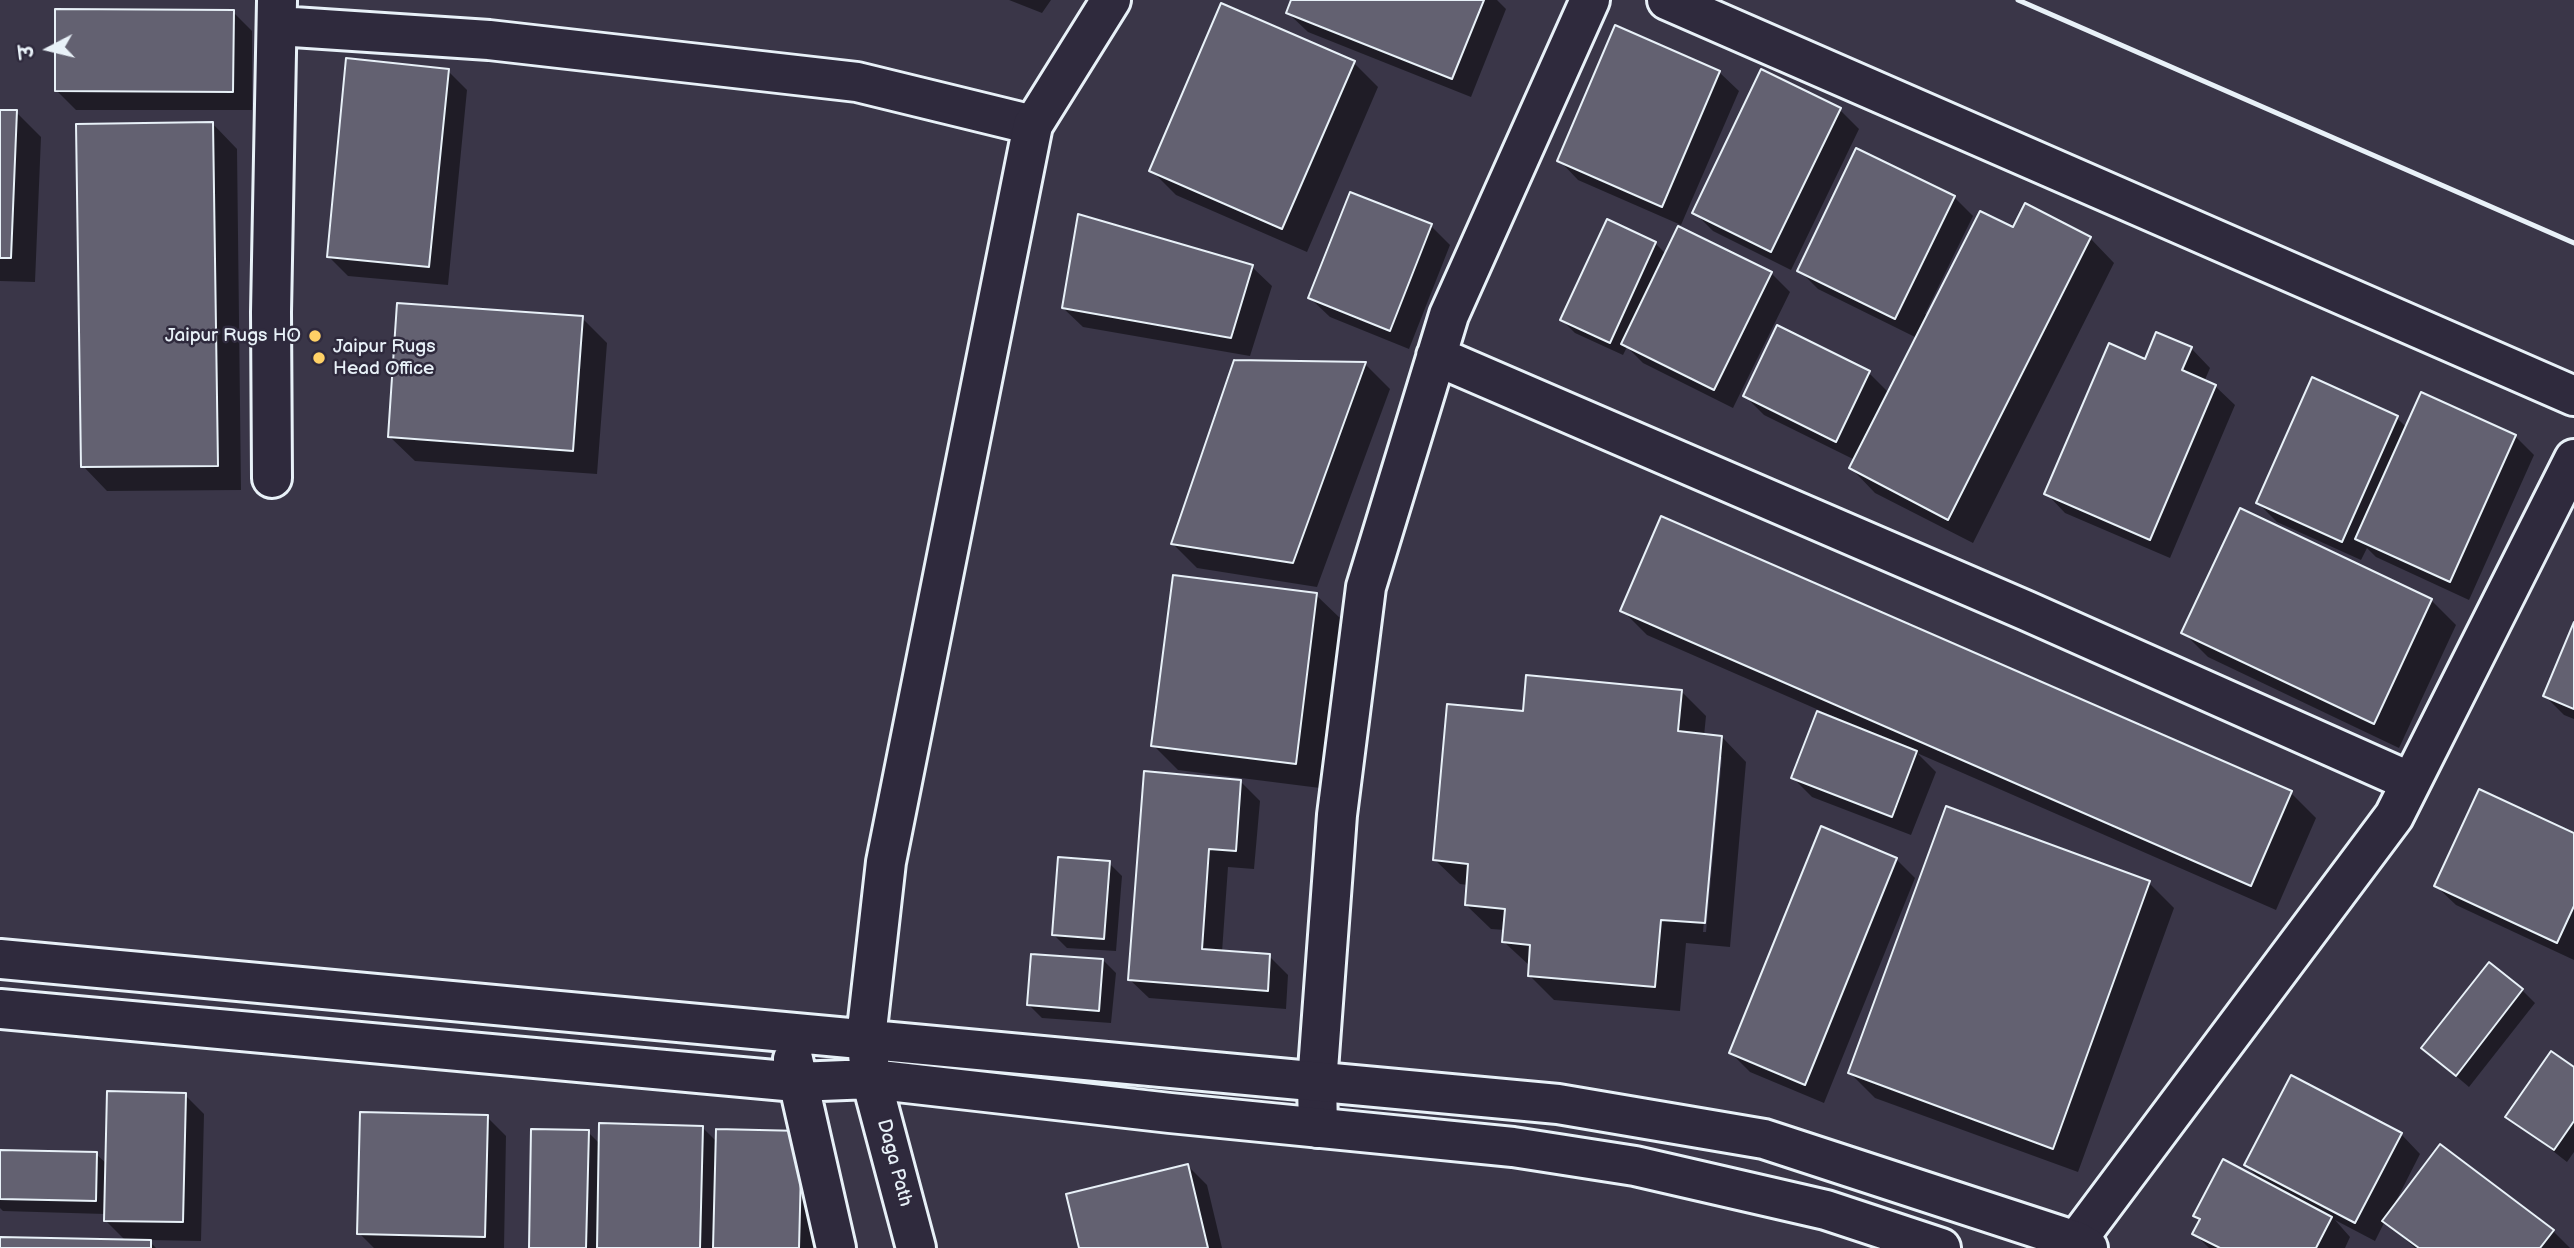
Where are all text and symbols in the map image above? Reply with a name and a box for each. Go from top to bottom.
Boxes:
north arrow [14,14,84,84]
text: उ [15,44,40,59]
place label: Jaipur Rugs HO [165,325,301,347]
marker: Jaipur Rugs HO [307,328,323,344]
place label: Jaipur Rugs Head Office [333,336,436,380]
marker: Jaipur Rugs Head Office [311,350,327,366]
street label: Daga Path [871,1117,917,1209]

